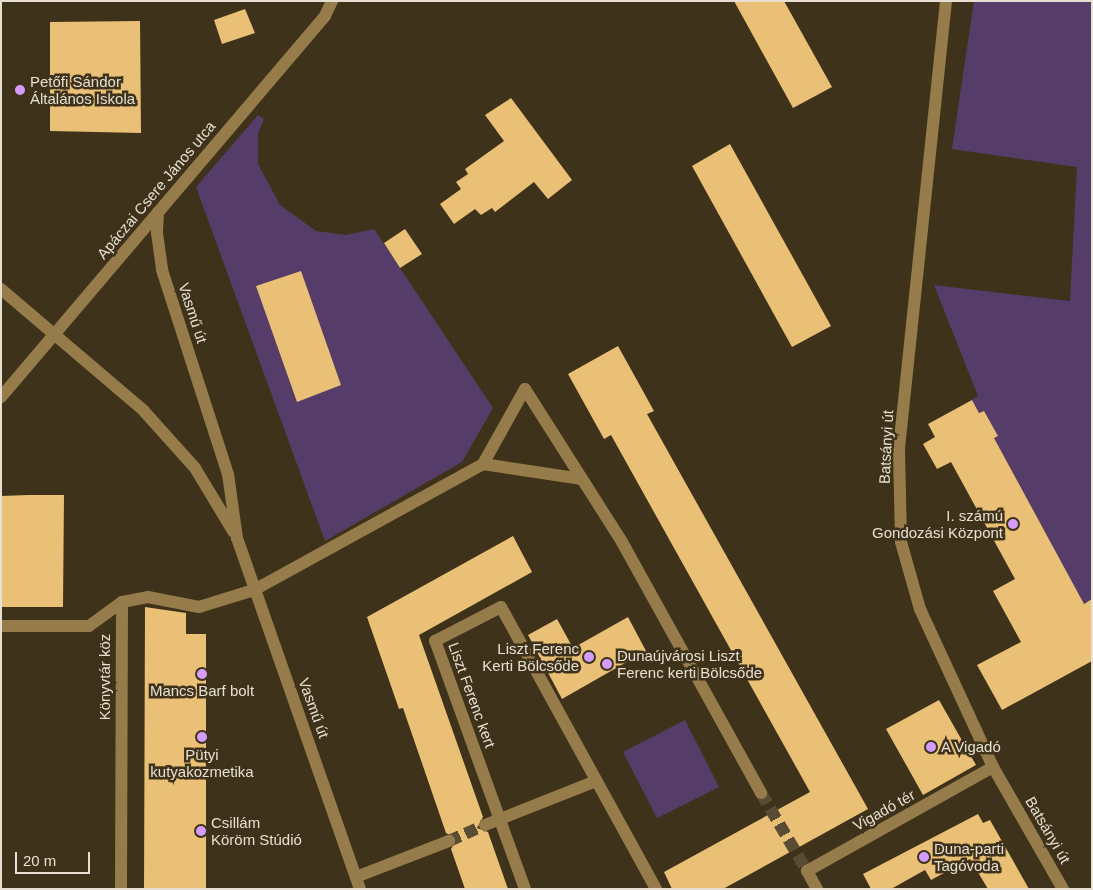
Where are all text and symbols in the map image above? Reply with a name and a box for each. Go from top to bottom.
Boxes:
place label: Petőfi Sándor Általános Iskola [30,72,135,107]
marker: Petőfi Sándor Általános Iskola [14,84,26,96]
street label: Apáczai Csere János utca [93,117,219,263]
street label: Vasmű út [175,281,211,345]
street label: Batsányi út [875,409,897,485]
place label: I. számú Gondozási Központ [872,506,1003,541]
marker: I. számú Gondozási Központ [1007,518,1019,530]
street label: Könyvtár köz [96,634,114,720]
place label: Liszt Ferenc Kerti Bölcsőde [482,639,579,674]
street label: Liszt Ferenc kert [445,640,499,750]
place label: Dunaújvárosi Liszt Ferenc kerti Bölcsőde [617,646,762,681]
marker: Liszt Ferenc Kerti Bölcsőde [583,651,595,663]
marker: Dunaújvárosi Liszt Ferenc kerti Bölcsőde [601,658,613,670]
marker: Mancs Barf bolt [196,668,208,680]
street label: Vasmű út [295,676,333,740]
place label: Mancs Barf bolt [150,682,254,700]
marker: Pütyi kutyakozmetika [196,731,208,743]
place label: A Vigadó [941,738,1002,756]
marker: A Vigadó [925,741,937,753]
place label: Pütyi kutyakozmetika [150,745,254,780]
street label: Vigadó tér [850,786,918,834]
street label: Batsányi út [1022,793,1074,867]
place label: Csillám Köröm Stúdió [211,813,302,848]
marker: Csillám Köröm Stúdió [195,825,207,837]
place label: Duna-parti Tagóvoda [934,839,1004,874]
scale bar [18,842,92,874]
marker: Duna-parti Tagóvoda [918,851,930,863]
text: 20 m [23,852,56,869]

